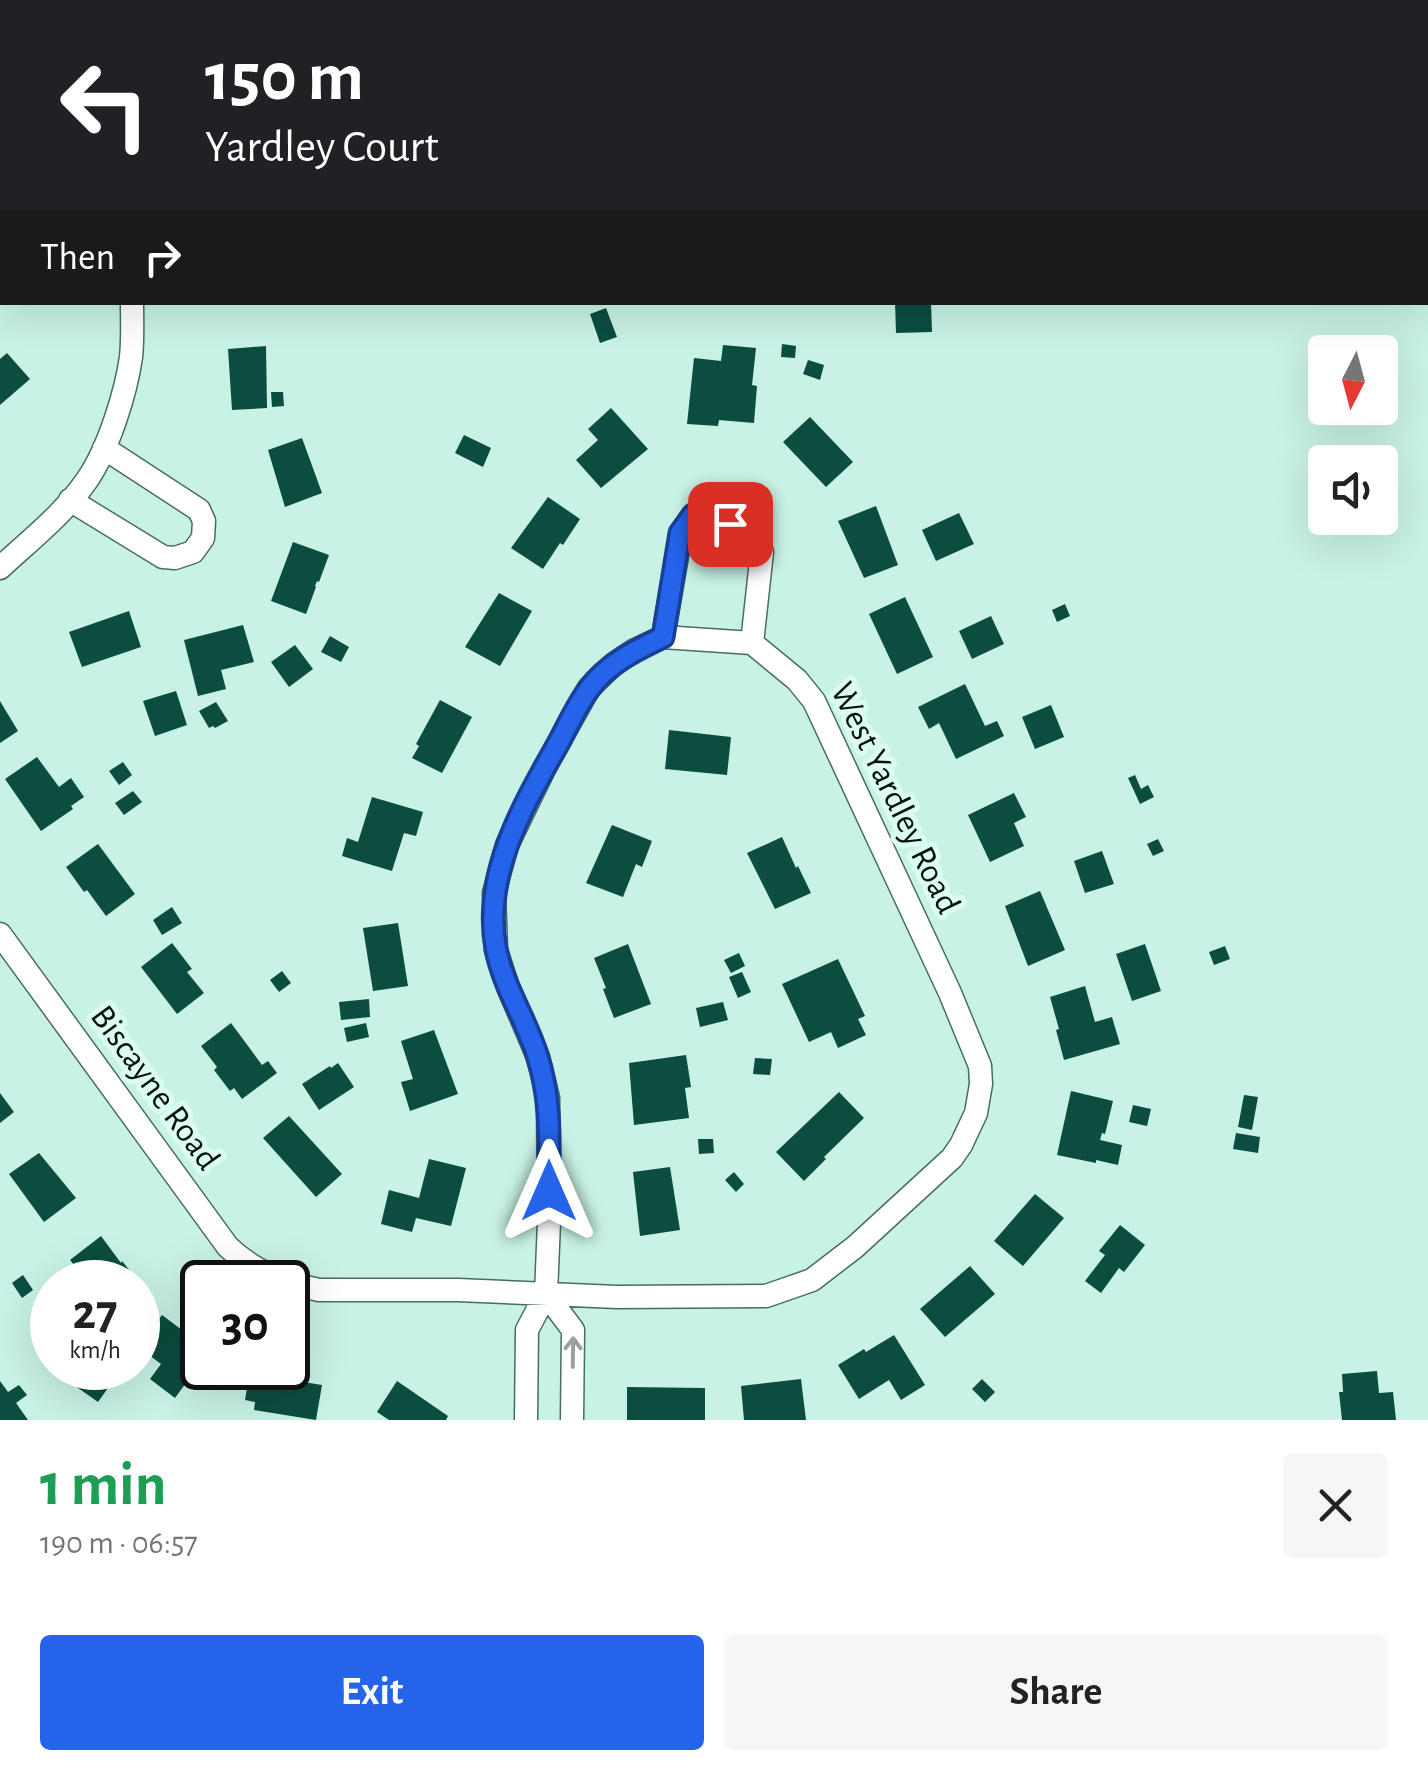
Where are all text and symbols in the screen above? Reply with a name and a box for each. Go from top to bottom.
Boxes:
icon: left [40,40,170,170]
text: 150 m [205,43,364,113]
text: Yardley Court [205,125,439,170]
icon: right [135,230,190,285]
text: Then [40,239,115,277]
north arrow [1308,335,1398,425]
map controls [1308,335,1398,535]
button: sound [1308,445,1398,535]
pin [688,482,773,567]
icon: arrive [703,497,758,552]
street label: West Yardley Road [824,677,966,919]
street label: Biscayne Road [84,999,226,1177]
position arrow [497,1139,601,1243]
speed limit sign: 30 [180,1260,310,1390]
text: 27 [72,1288,118,1338]
one-way arrow [564,1337,582,1370]
text: km/h [69,1338,121,1363]
button: close [1283,1453,1388,1558]
text: 1 min [40,1456,166,1516]
text: 190 m · 06:57 [40,1527,198,1559]
button: Exit [40,1635,704,1750]
button: Share [724,1635,1388,1750]

